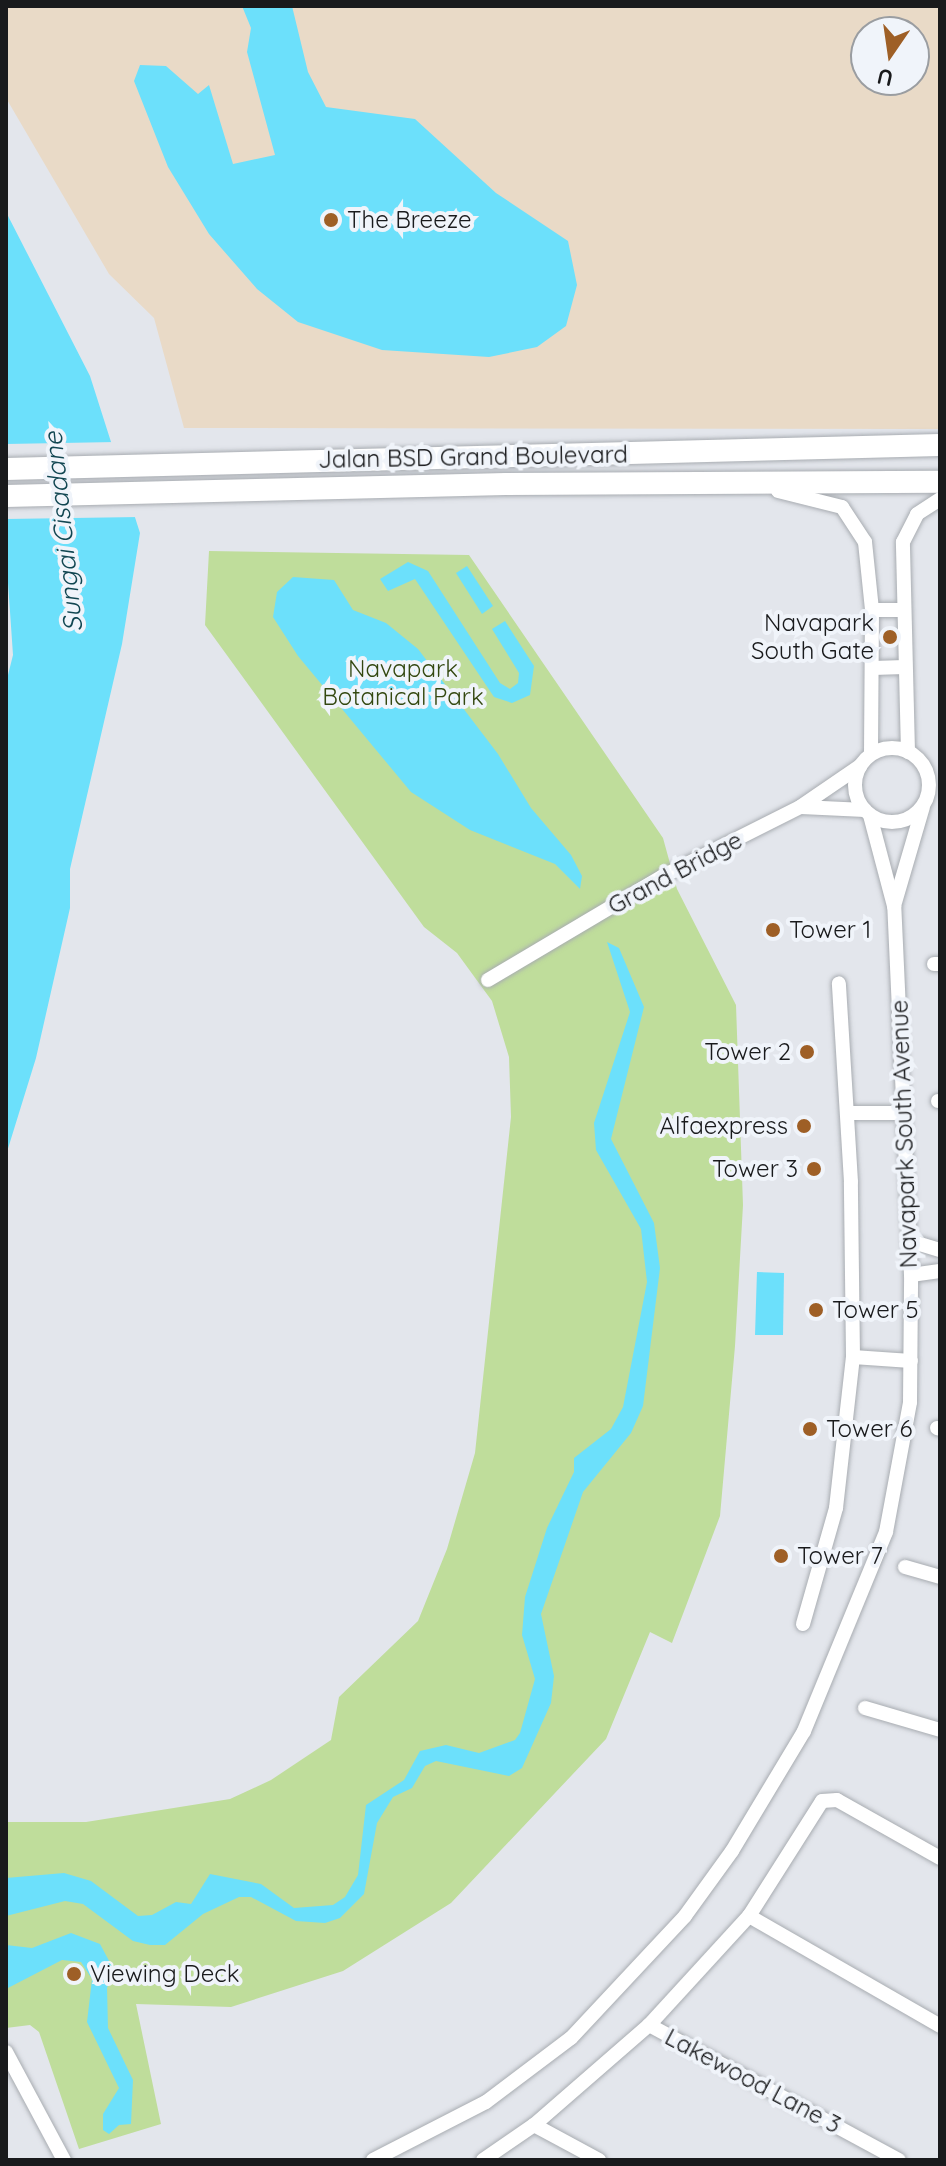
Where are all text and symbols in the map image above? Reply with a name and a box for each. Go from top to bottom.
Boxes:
north arrow [850,16,930,96]
text: U [874,62,896,93]
place label: The Breeze [347,206,472,234]
marker: The Breeze [322,211,340,229]
water label: Sungai Cisadane [37,430,89,634]
street label: Jalan BSD Grand Boulevard [318,440,628,474]
place label: Navapark South Gate [751,609,874,665]
marker: Navapark South Gate [881,628,899,646]
park label: Navapark Botanical Park [322,655,484,711]
street label: Grand Bridge [603,826,747,920]
place label: Tower 1 [789,916,871,944]
marker: Tower 1 [764,921,782,939]
street label: Navapark South Avenue [885,999,923,1269]
place label: Tower 2 [704,1038,791,1066]
marker: Tower 2 [798,1043,816,1061]
place label: Alfaexpress [659,1112,788,1140]
marker: Alfaexpress [795,1117,813,1135]
place label: Tower 3 [712,1155,798,1183]
marker: Tower 3 [805,1160,823,1178]
place label: Tower 5 [832,1296,919,1324]
marker: Tower 5 [807,1301,825,1319]
place label: Tower 6 [826,1415,912,1443]
marker: Tower 6 [801,1420,819,1438]
place label: Tower 7 [797,1542,883,1570]
marker: Tower 7 [772,1547,790,1565]
place label: Viewing Deck [90,1960,240,1988]
marker: Viewing Deck [65,1965,83,1983]
street label: Lakewood Lane 3 [660,2022,846,2140]

